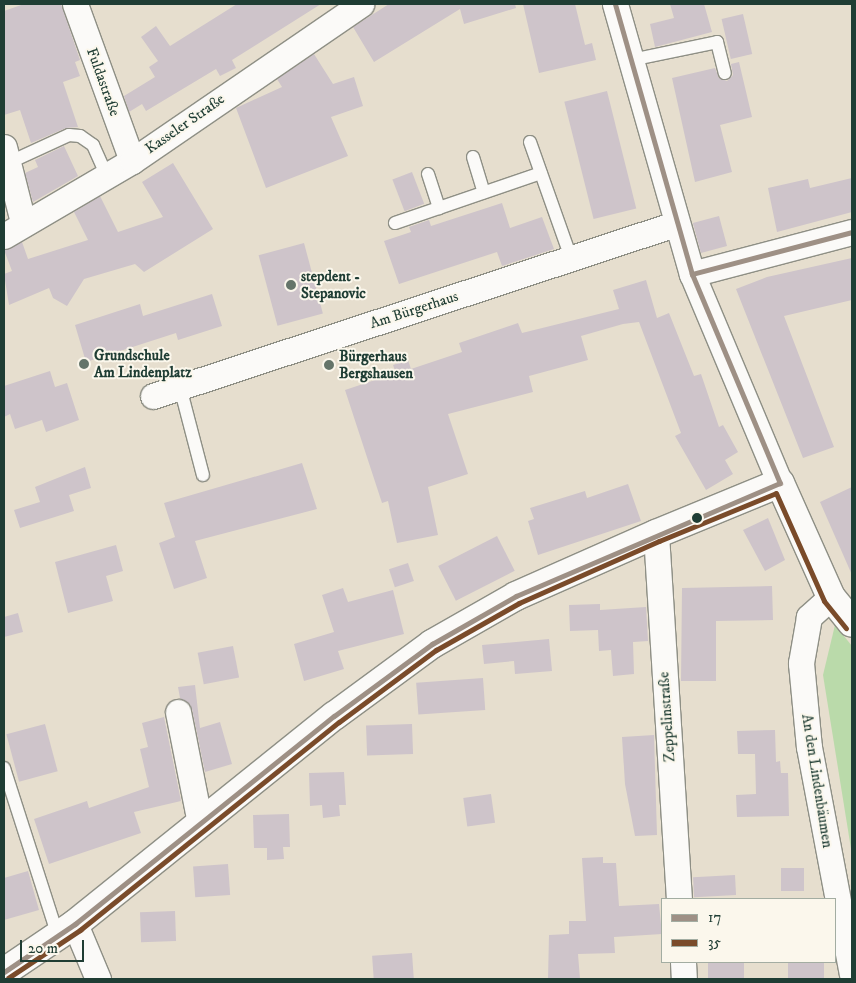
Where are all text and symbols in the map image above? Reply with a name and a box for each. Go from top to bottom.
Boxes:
street label: Fuldastraße [82,45,124,119]
street label: Kasseler Straße [142,90,228,158]
place label: stepdent - Stepanovic [301,267,366,302]
marker: stepdent - Stepanovic [285,279,297,291]
street label: Am Bürgerhaus [368,287,460,333]
place label: Grundschule Am Lindenplatz [94,346,192,381]
place label: Bürgerhaus Bergshausen [339,347,413,382]
marker: Grundschule Am Lindenplatz [78,358,90,370]
marker: Bürgerhaus Bergshausen [323,359,335,371]
unlabelled marker [692,513,702,523]
street label: Zeppelinstraße [655,671,679,763]
street label: An den Lindenbäumen [798,713,836,849]
legend [661,898,836,963]
text: 17 [708,908,721,927]
scale bar [22,930,86,962]
text: 35 [708,933,721,952]
text: 20 m [28,939,58,958]

